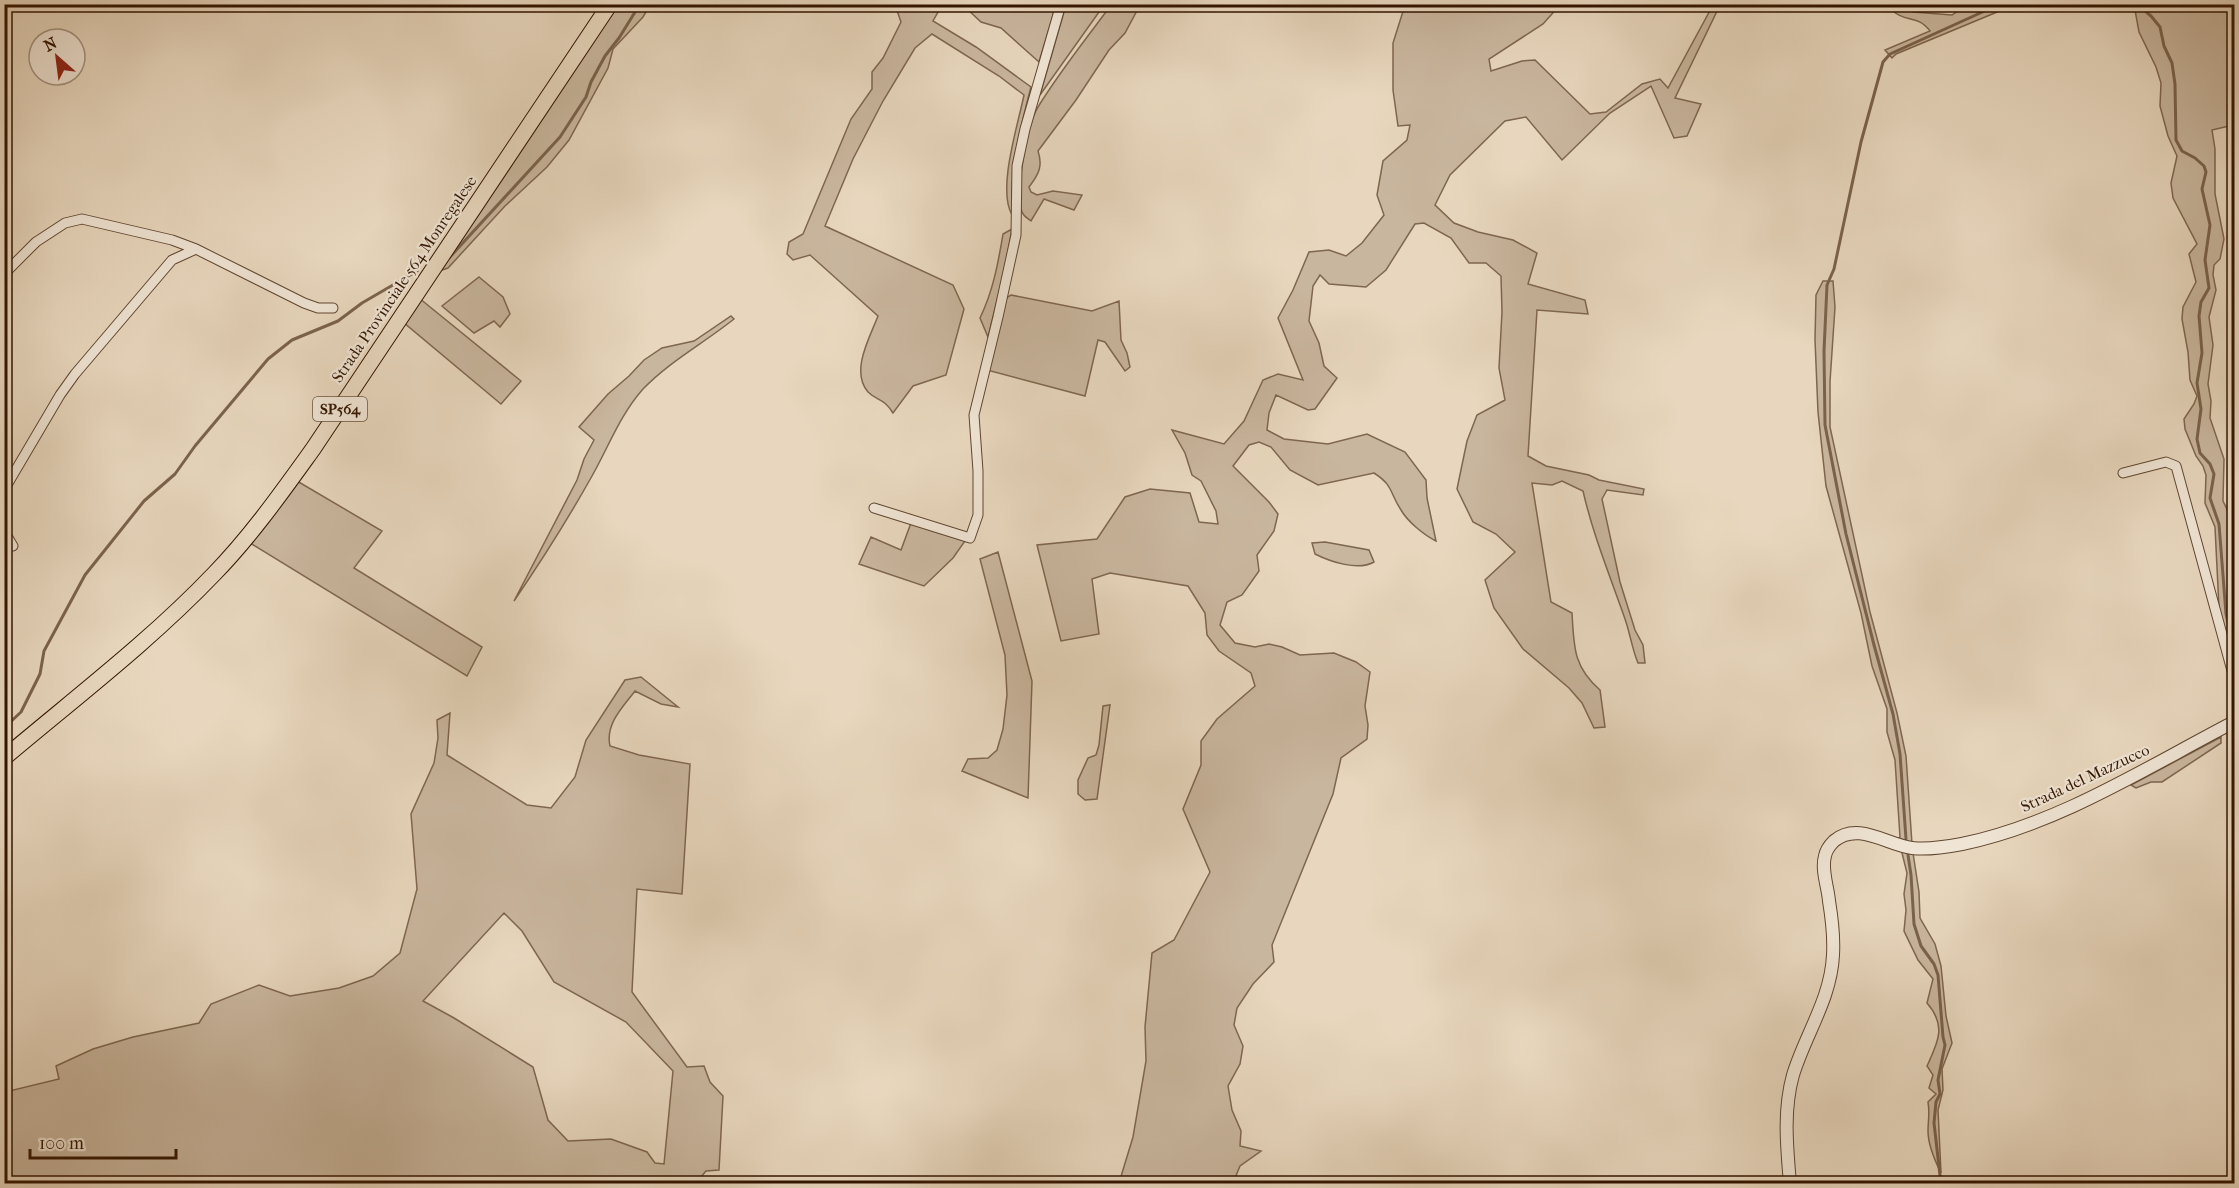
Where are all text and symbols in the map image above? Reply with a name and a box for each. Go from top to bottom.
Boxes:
north arrow [27,27,87,87]
text: N [40,33,61,55]
street label: Strada Provinciale 564 Monregalese [328,172,481,386]
road number: SP564 [313,397,367,421]
street label: Strada del Mazzucco [2018,740,2152,816]
scale bar [30,1122,176,1160]
text: 100 m [39,1133,84,1154]

